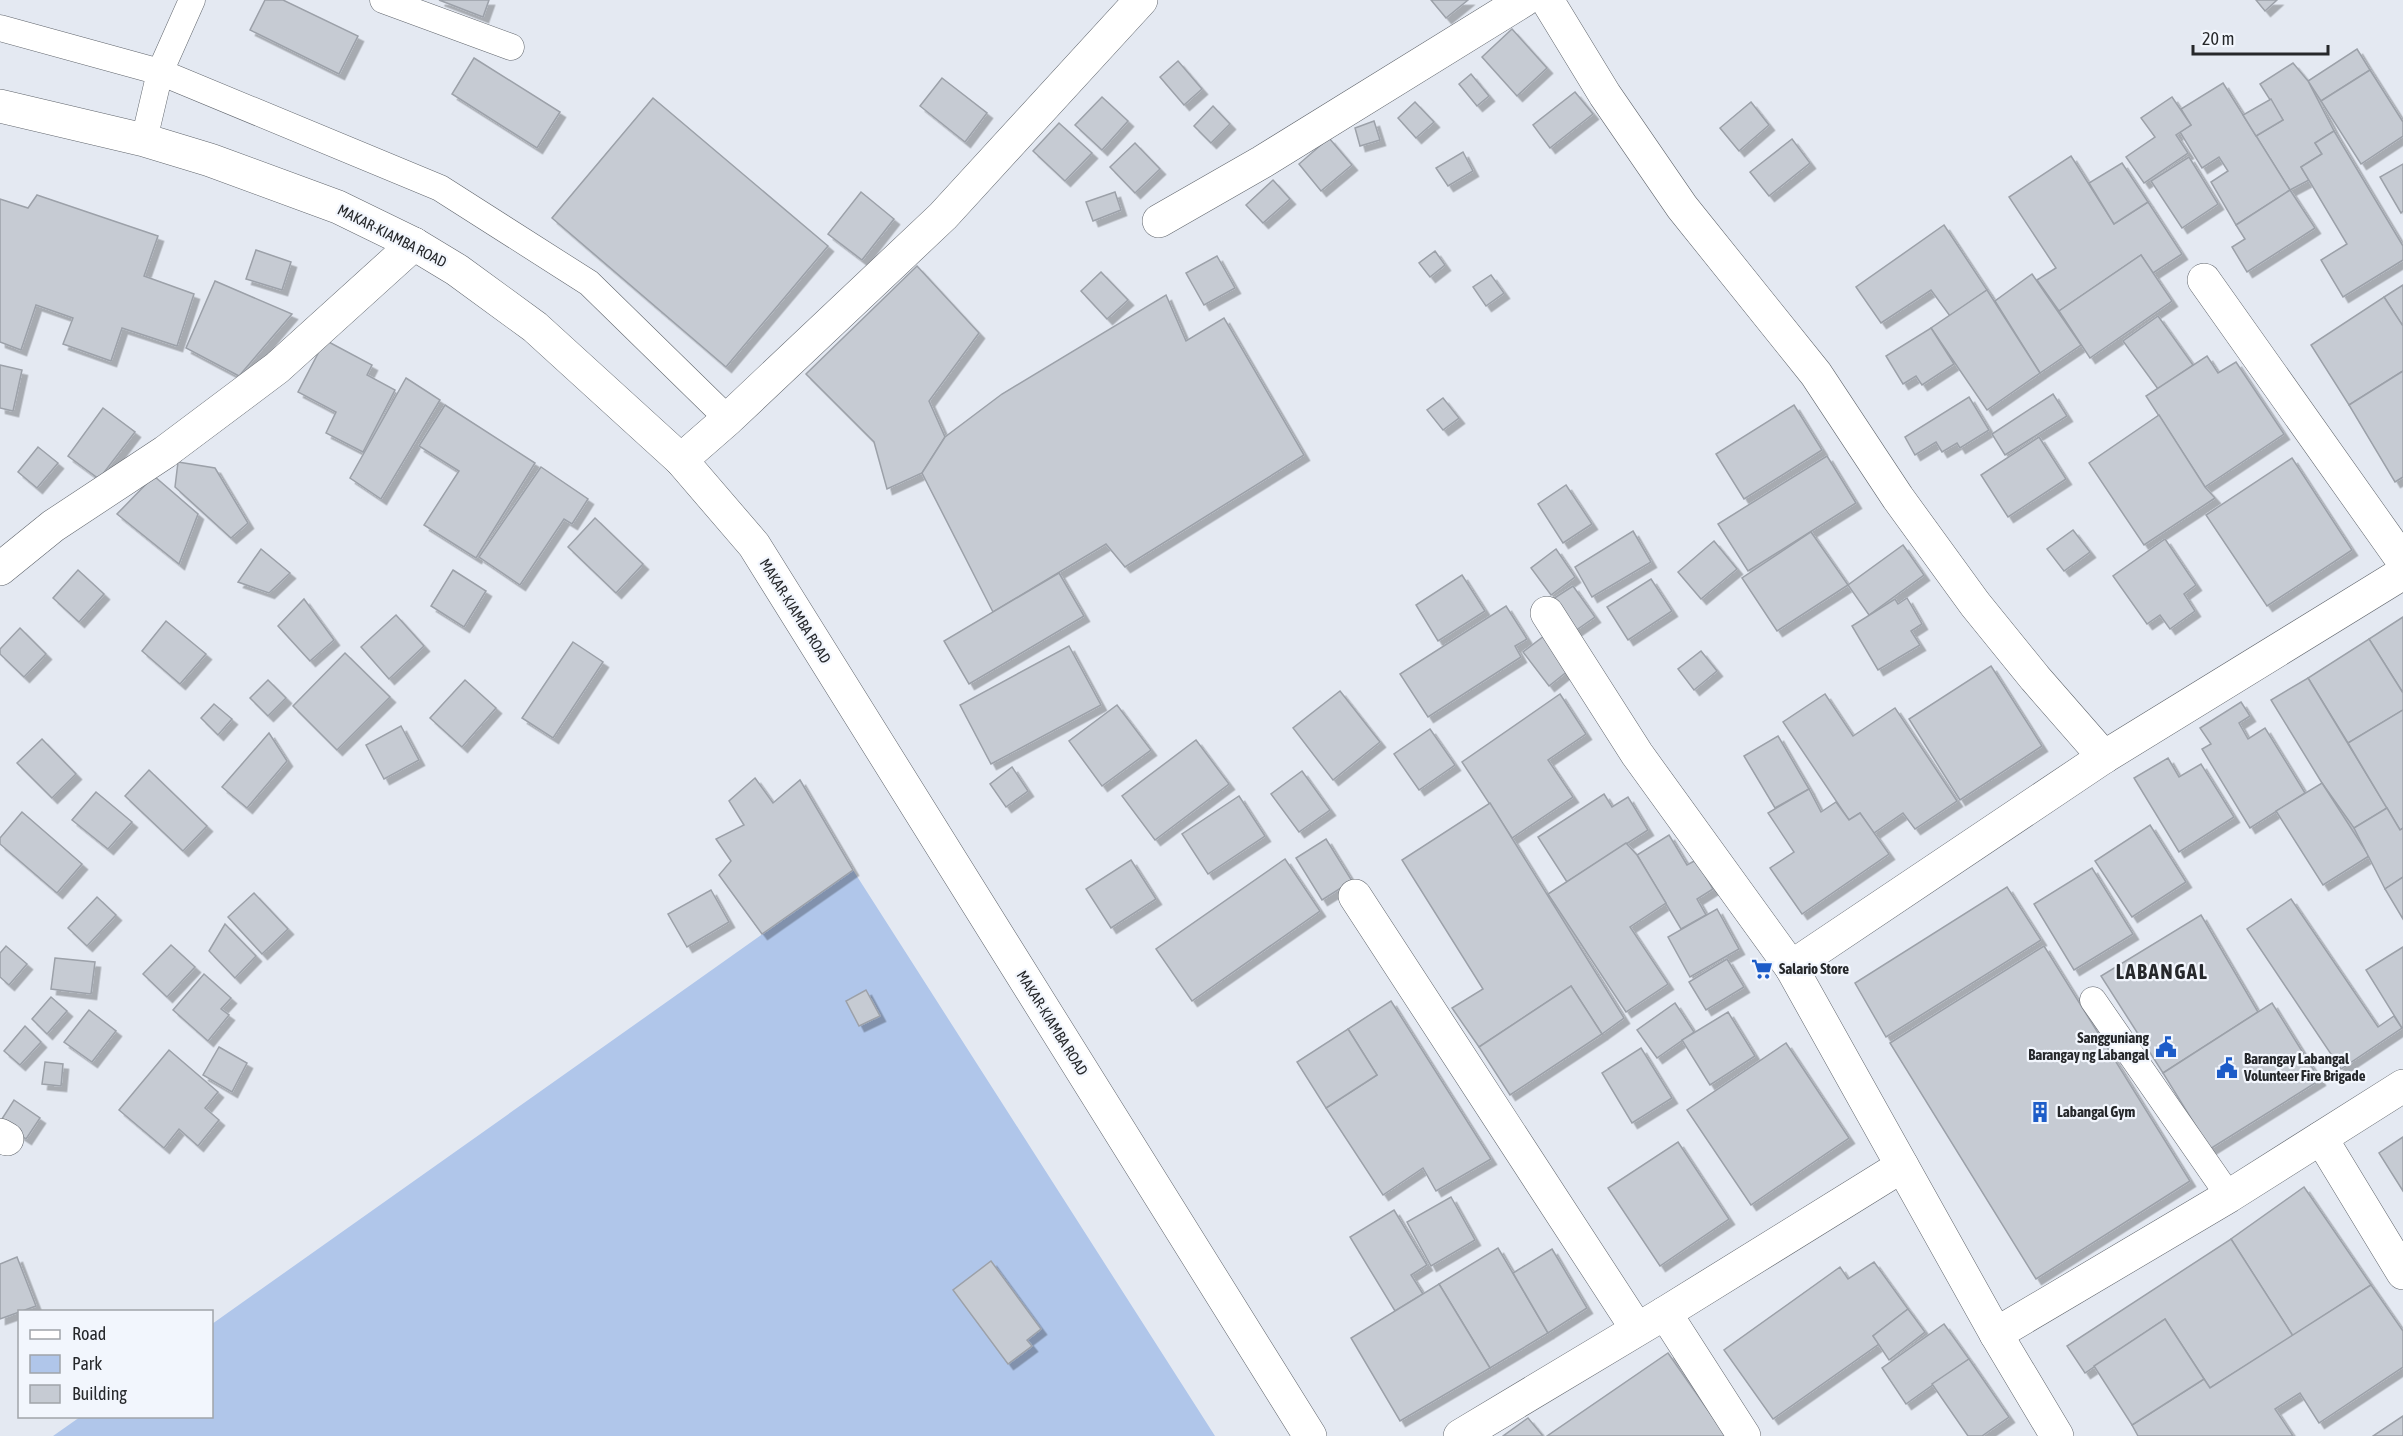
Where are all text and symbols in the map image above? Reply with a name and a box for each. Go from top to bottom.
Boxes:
scale bar [2193,18,2328,56]
text: 20 m [2202,28,2234,49]
street label: MAKAR-KIAMBA ROAD [335,201,450,270]
street label: MAKAR-KIAMBA ROAD [756,555,835,666]
supermarket icon: Salario Store [1750,957,1774,981]
district label: LABANGAL [2116,959,2208,983]
place label: Salario Store [1779,960,1849,977]
street label: MAKAR-KIAMBA ROAD [1013,967,1092,1078]
place label: Sangguniang Barangay ng Labangal [2028,1029,2150,1063]
public building icon: Sangguniang Barangay ng Labangal [2154,1035,2178,1059]
place label: Barangay Labangal Volunteer Fire Brigade [2243,1050,2366,1084]
public building icon: Barangay Labangal Volunteer Fire Brigade [2215,1056,2239,1080]
building icon: Labangal Gym [2028,1100,2052,1124]
place label: Labangal Gym [2057,1103,2135,1120]
legend [18,1310,213,1418]
text: Road [72,1323,106,1344]
text: Park [72,1353,102,1374]
text: Building [72,1383,127,1404]

